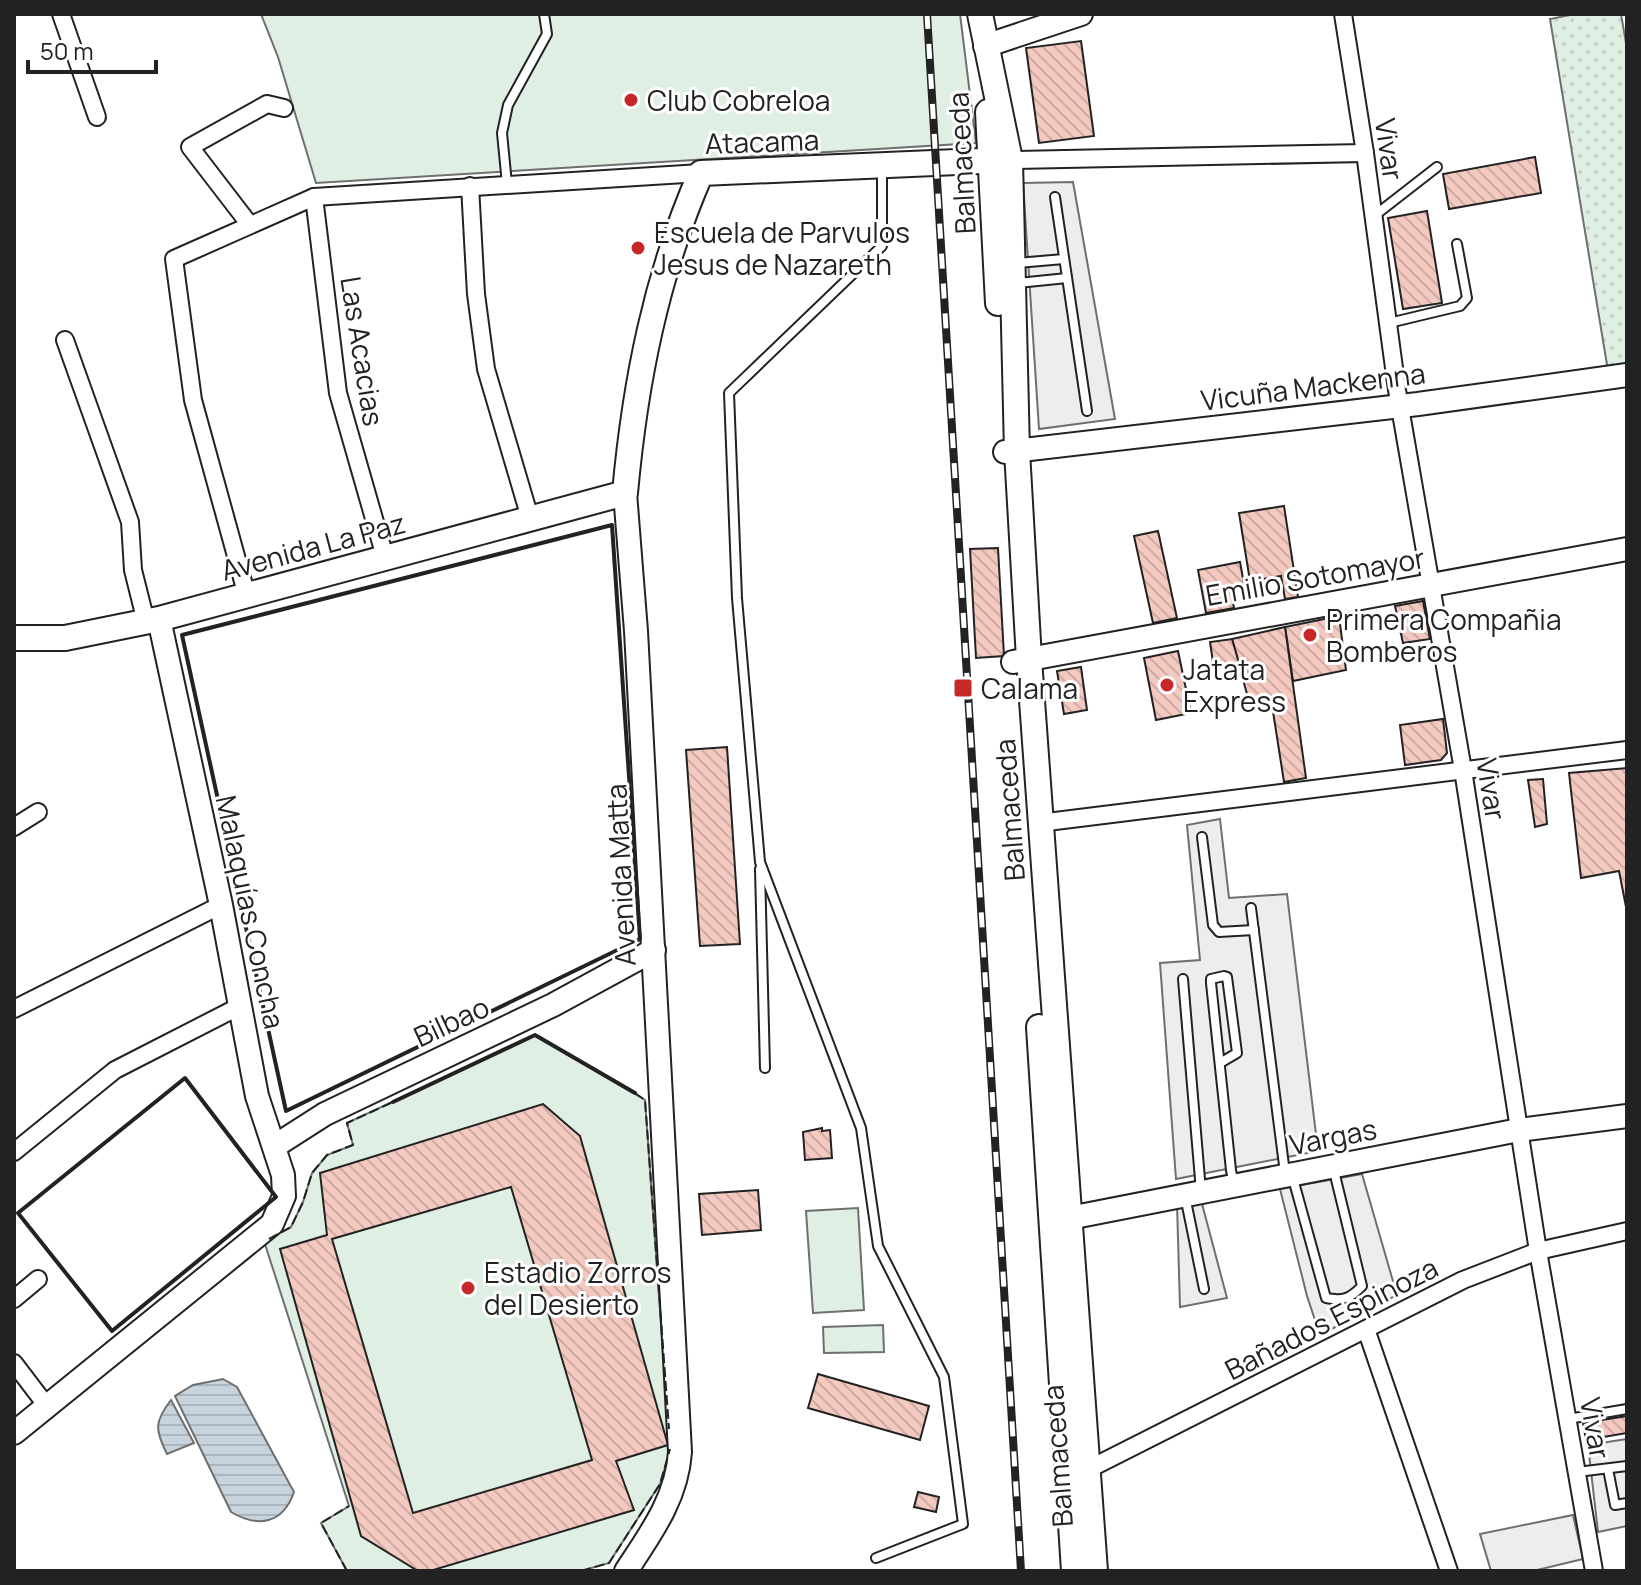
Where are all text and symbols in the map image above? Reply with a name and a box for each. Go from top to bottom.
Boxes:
scale bar [28,24,156,74]
text: 50 m [40,34,94,67]
place label: Club Cobreloa [647,81,830,119]
marker: Club Cobreloa [622,91,640,109]
street label: Balmaceda [938,91,984,235]
street label: Vivar [1367,116,1413,182]
street label: Atacama [704,120,820,162]
place label: Escuela de Parvulos Jesus de Nazareth [654,213,910,283]
marker: Escuela de Parvulos Jesus de Nazareth [629,239,647,257]
street label: Las Acacias [332,274,394,428]
street label: Vicuña Mackenna [1199,353,1427,419]
street label: Avenida La Paz [217,503,409,589]
street label: Emilio Sotomayor [1202,538,1428,614]
place label: Primera Compañia Bomberos [1326,600,1561,670]
marker: Primera Compañia Bomberos [1301,626,1319,644]
place label: Jatata Express [1183,650,1286,720]
place label: Calama [981,669,1078,707]
marker: Jatata Express [1158,676,1176,694]
marker: Calama [952,677,974,699]
street label: Balmaceda [985,738,1033,882]
street label: Vivar [1468,755,1516,823]
street label: Avenida Matta [596,783,644,967]
street label: Malaquías Concha [208,792,294,1032]
street label: Bilbao [407,987,495,1055]
street label: Vargas [1286,1109,1380,1163]
street label: Bañados Espinoza [1218,1248,1444,1388]
place label: Estadio Zorros del Desierto [484,1253,672,1323]
marker: Estadio Zorros del Desierto [459,1279,477,1297]
street label: Balmaceda [1033,1384,1081,1528]
street label: Vivar [1572,1394,1620,1462]

